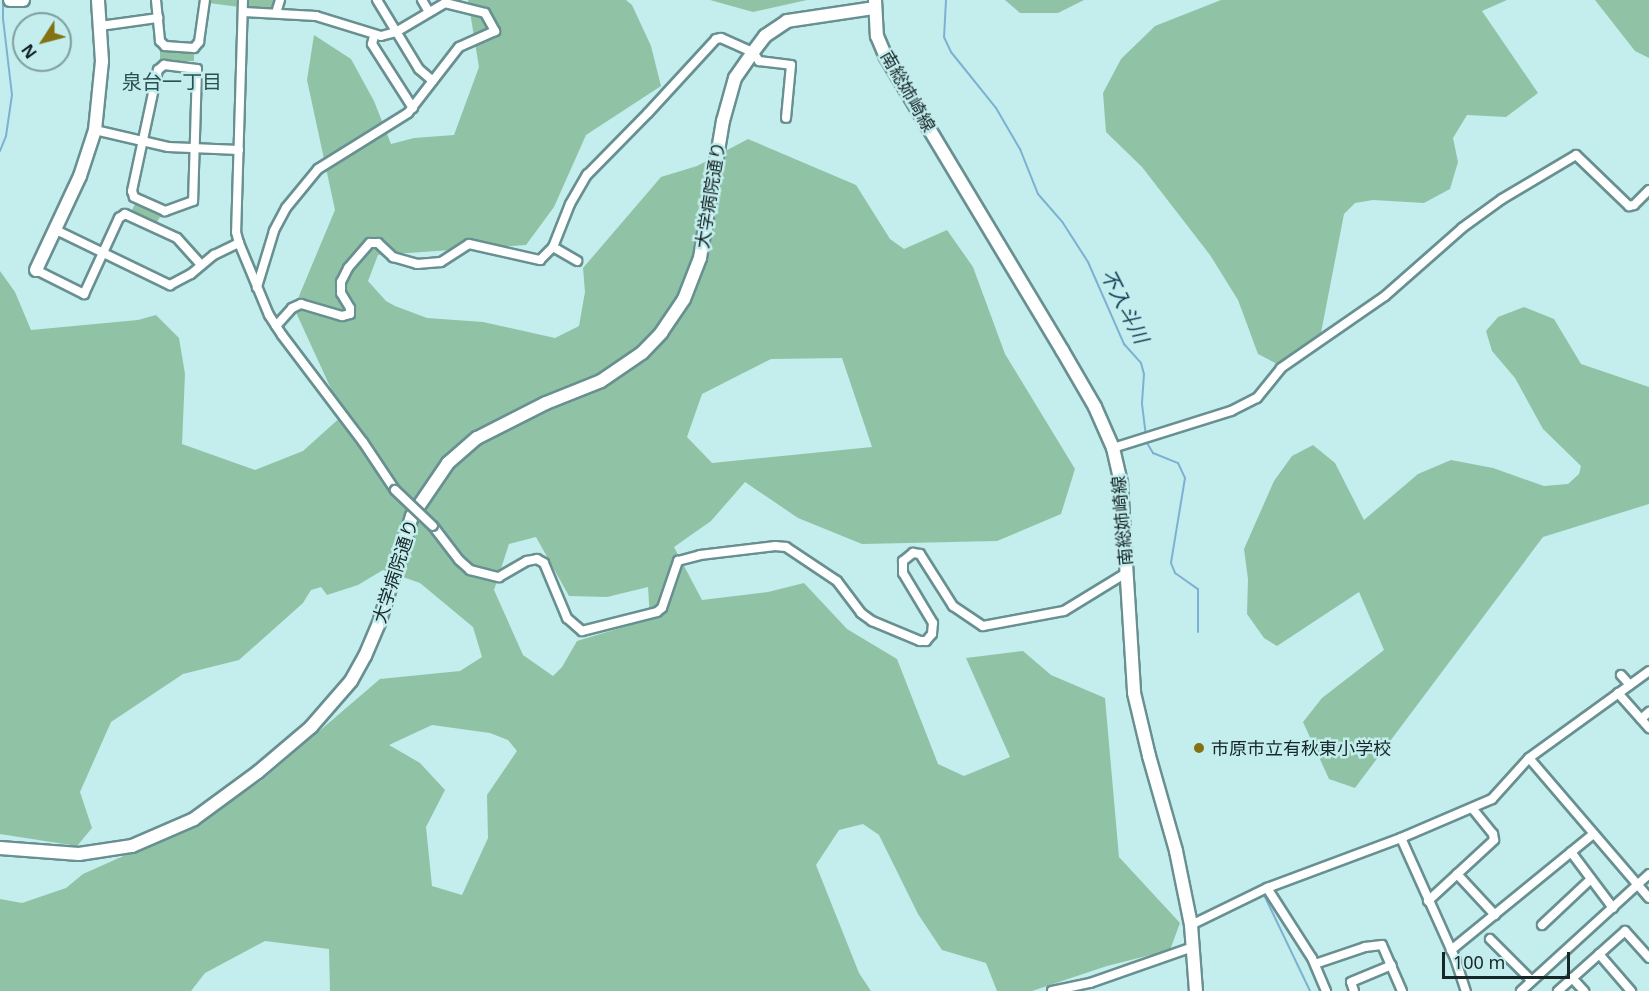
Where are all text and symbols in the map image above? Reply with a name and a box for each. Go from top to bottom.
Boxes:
north arrow [12,12,72,72]
text: N [16,40,42,63]
street label: 南総姉崎線 [876,47,940,135]
district label: 泉台一丁目 [122,69,222,93]
street label: 大学病院通り [691,140,729,250]
water label: 不入斗川 [1096,265,1154,347]
street label: 南総姉崎線 [1107,475,1137,567]
street label: 大学病院通り [368,516,422,626]
place label: 市原市立有秋東小学校 [1211,737,1391,759]
marker: 市原市立有秋東小学校 [1192,741,1206,755]
scale bar [1445,940,1572,978]
text: 100 m [1453,950,1505,974]

